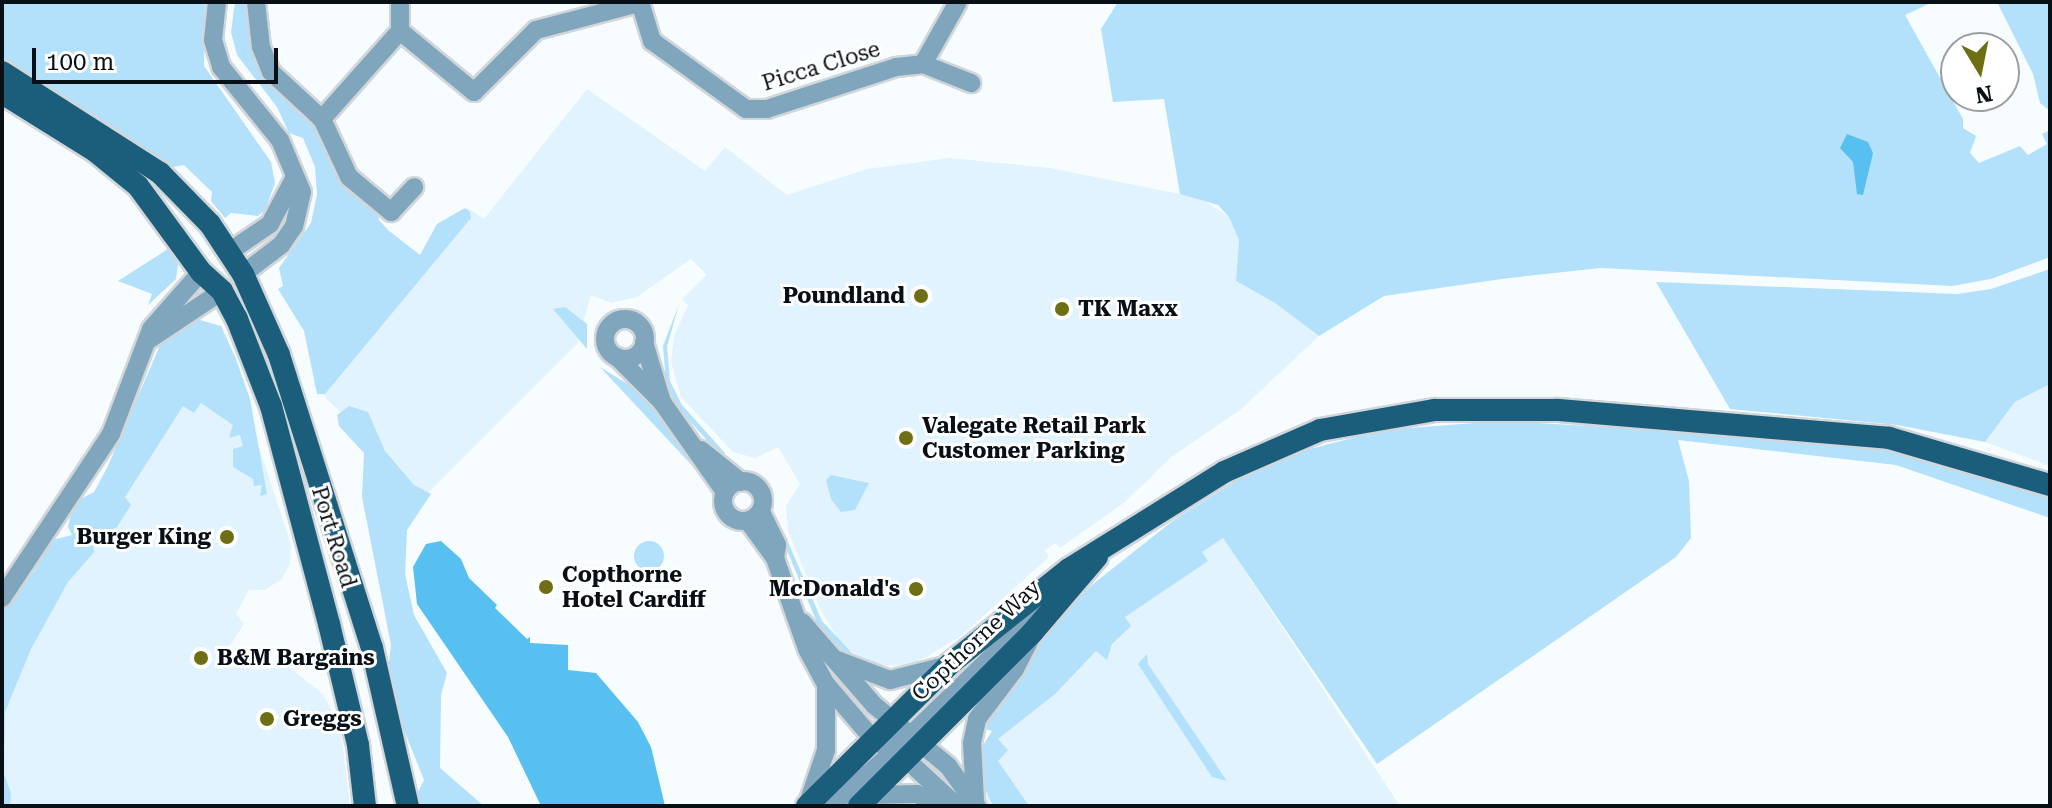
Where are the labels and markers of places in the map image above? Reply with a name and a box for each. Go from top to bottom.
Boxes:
place label: Poundland [783,283,905,309]
marker: Poundland [912,287,930,305]
place label: TK Maxx [1078,296,1178,322]
marker: TK Maxx [1053,300,1071,318]
place label: Valegate Retail Park Customer Parking [922,412,1146,464]
marker: Valegate Retail Park Customer Parking [897,429,915,447]
place label: Burger King [76,524,211,550]
marker: Burger King [218,528,236,546]
place label: Copthorne Hotel Cardiff [562,561,706,612]
place label: McDonald's [769,576,900,602]
marker: Copthorne Hotel Cardiff [537,578,555,596]
marker: McDonald's [907,580,925,598]
place label: B&M Bargains [217,645,375,671]
marker: B&M Bargains [192,649,210,667]
place label: Greggs [283,706,362,732]
marker: Greggs [258,710,276,728]

